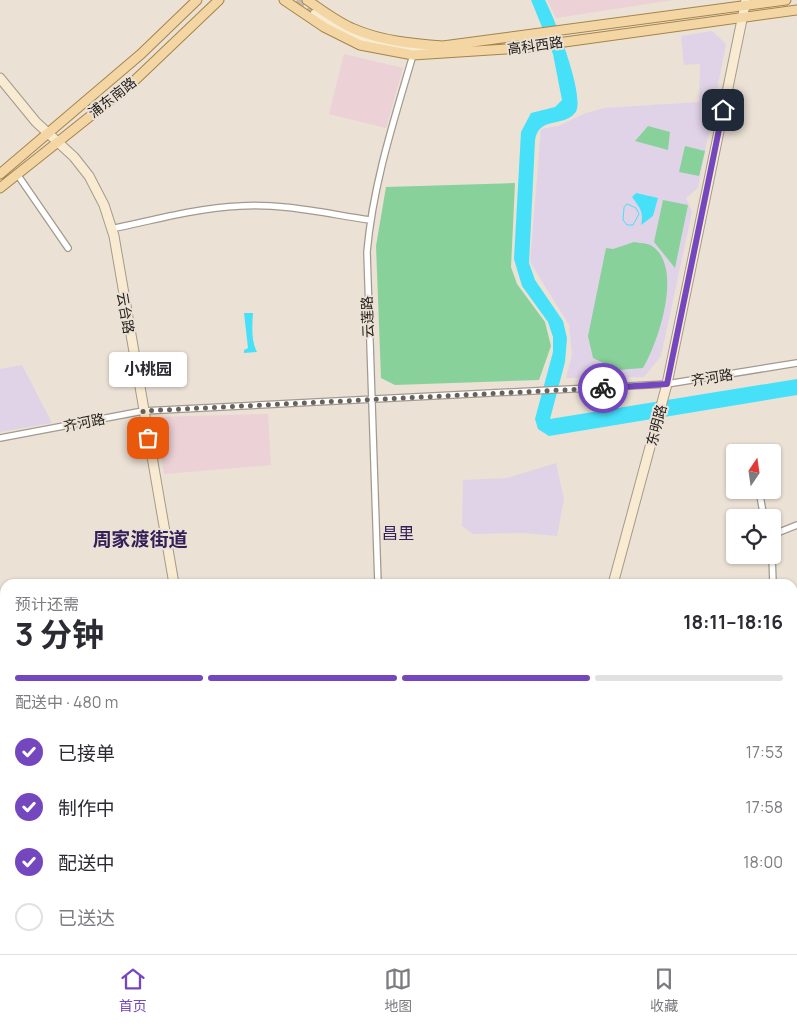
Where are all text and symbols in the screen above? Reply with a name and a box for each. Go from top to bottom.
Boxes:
street label: 高科西路 [506,32,564,58]
street label: 浦东南路 [84,72,140,122]
pin [702,89,744,131]
icon: home [709,96,737,124]
street label: 云台路 [113,291,139,335]
street label: 云莲路 [357,296,377,338]
callout: 小桃园 [109,353,187,388]
text: 小桃园 [124,358,172,380]
courier [578,363,628,413]
street label: 齐河路 [690,364,734,390]
icon: bike [589,374,617,402]
street label: 东明路 [641,402,671,448]
street label: 齐河路 [62,409,106,435]
pin [127,417,169,459]
icon: bag [134,424,162,452]
north arrow [726,444,781,499]
map controls [726,444,781,564]
button: locate [726,509,781,564]
district label: 昌里 [382,522,414,544]
district label: 周家渡街道 [92,526,188,552]
text: 预计还需 [15,593,79,615]
text: 18:11–18:16 [683,609,783,635]
text: 3 分钟 [15,612,104,656]
text: 配送中 · 480 m [15,691,118,713]
icon: check [15,738,43,766]
text: 已接单 [58,740,115,766]
text: 17:53 [746,741,783,763]
icon: check [15,793,43,821]
text: 制作中 [58,795,115,821]
text: 17:58 [745,796,783,818]
icon: check [15,848,43,876]
text: 配送中 [58,850,115,876]
text: 18:00 [743,851,783,873]
text: 已送达 [58,905,115,931]
tab: 首页 [119,965,147,1015]
tab: 地图 [384,965,412,1015]
tab: 收藏 [650,965,678,1015]

